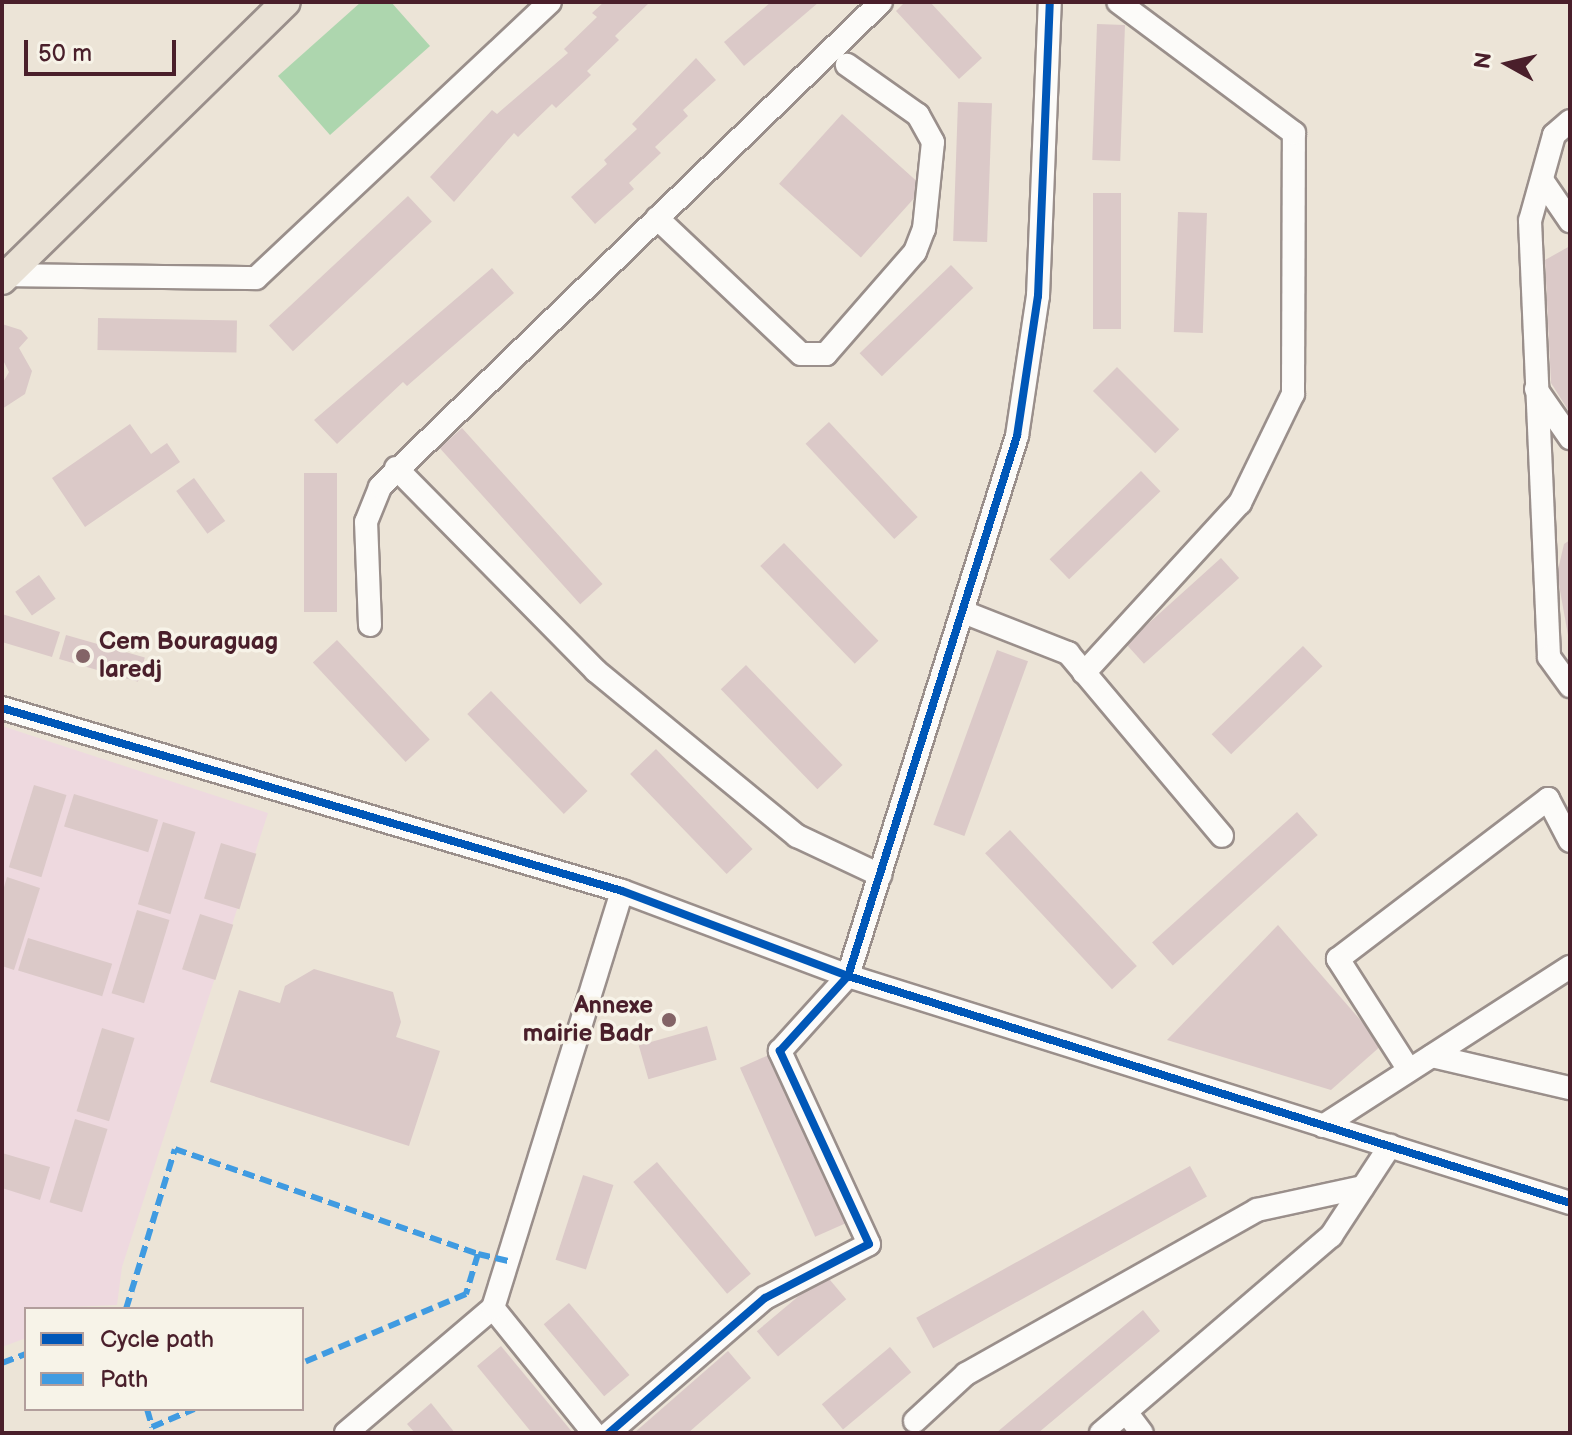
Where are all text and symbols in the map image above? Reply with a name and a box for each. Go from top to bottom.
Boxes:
scale bar [28,24,180,74]
north arrow [1468,24,1548,104]
text: 50 m [38,39,92,68]
text: N [1469,51,1498,71]
place label: Cem Bouraguag laredj [99,628,278,684]
marker: Cem Bouraguag laredj [74,647,92,665]
place label: Annexe mairie Badr [523,992,653,1048]
marker: Annexe mairie Badr [660,1011,678,1029]
legend [24,1307,304,1411]
text: Cycle path [100,1325,214,1354]
text: Path [100,1365,148,1394]

